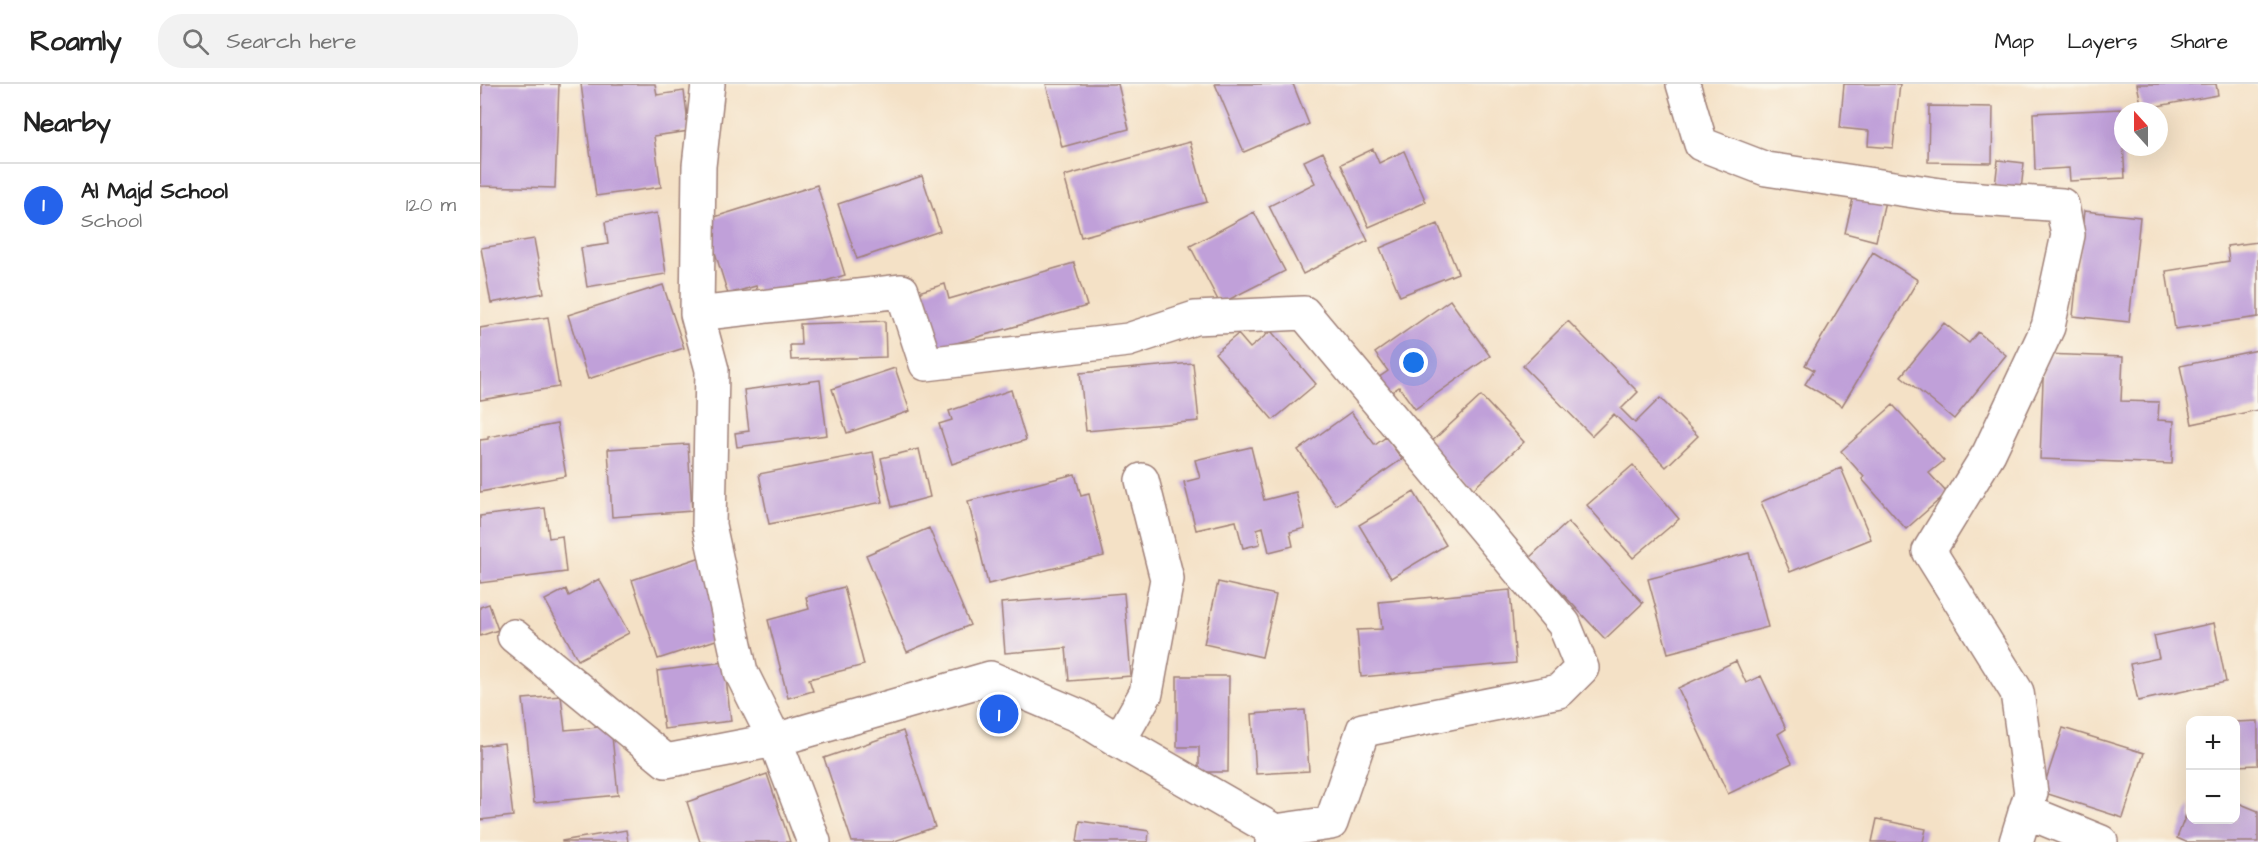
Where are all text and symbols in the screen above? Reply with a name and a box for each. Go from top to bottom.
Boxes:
search box [158,14,578,68]
text: Roamly [30,22,122,61]
icon: search [179,25,212,58]
text: Search here [227,26,356,57]
text: Map [1994,27,2034,56]
text: Layers [2067,27,2137,56]
text: Share [2170,27,2228,56]
north arrow [2114,102,2168,156]
text: Nearby [24,105,111,141]
text: Al Majd School [81,176,228,207]
text: 1 [42,191,45,219]
text: 120 m [406,191,456,219]
text: School [81,207,142,235]
your location [1399,348,1428,377]
pin: 1 [980,692,1018,736]
map controls [2186,716,2240,824]
button: + [2186,716,2240,770]
button: − [2186,770,2240,824]

